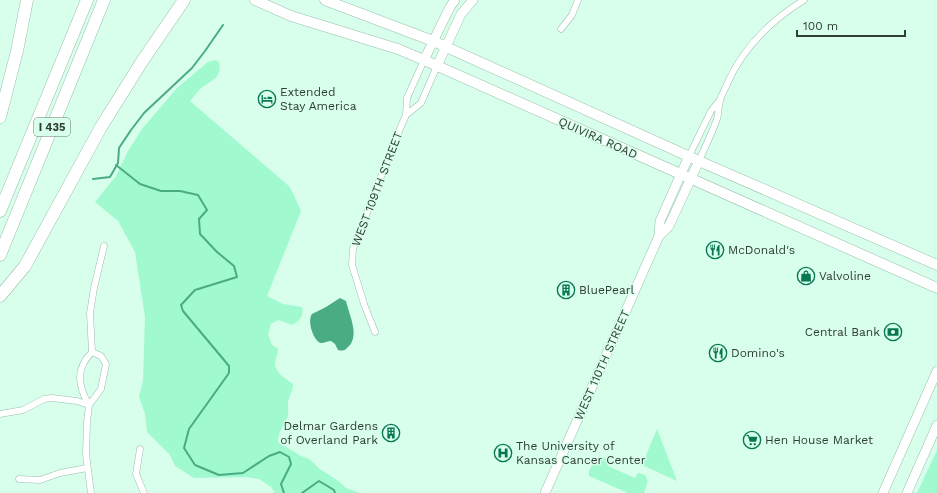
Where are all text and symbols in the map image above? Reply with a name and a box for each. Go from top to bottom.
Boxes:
scale bar [797,12,905,38]
text: 100 m [803,19,838,33]
place label: Extended Stay America [280,85,357,113]
hotel icon: Extended Stay America [257,89,277,109]
street label: QUIVIRA ROAD [556,114,640,162]
road number: I 435 [34,118,70,136]
street label: WEST 109TH STREET [349,130,405,248]
restaurant icon: McDonald's [705,240,725,260]
place label: McDonald's [728,243,795,257]
shop icon: Valvoline [796,266,816,286]
place label: Valvoline [819,269,871,283]
building icon: BluePearl [556,280,576,300]
place label: BluePearl [579,283,635,297]
street label: WEST 110TH STREET [571,308,633,422]
bank icon: Central Bank [883,322,903,342]
place label: Central Bank [805,325,880,339]
restaurant icon: Domino's [708,343,728,363]
place label: Domino's [731,346,785,360]
place label: Delmar Gardens of Overland Park [280,419,378,447]
building icon: Delmar Gardens of Overland Park [381,423,401,443]
supermarket icon: Hen House Market [742,430,762,450]
place label: Hen House Market [765,433,873,447]
place label: The University of Kansas Cancer Center [516,439,646,467]
hospital icon: The University of Kansas Cancer Center [493,443,513,463]

